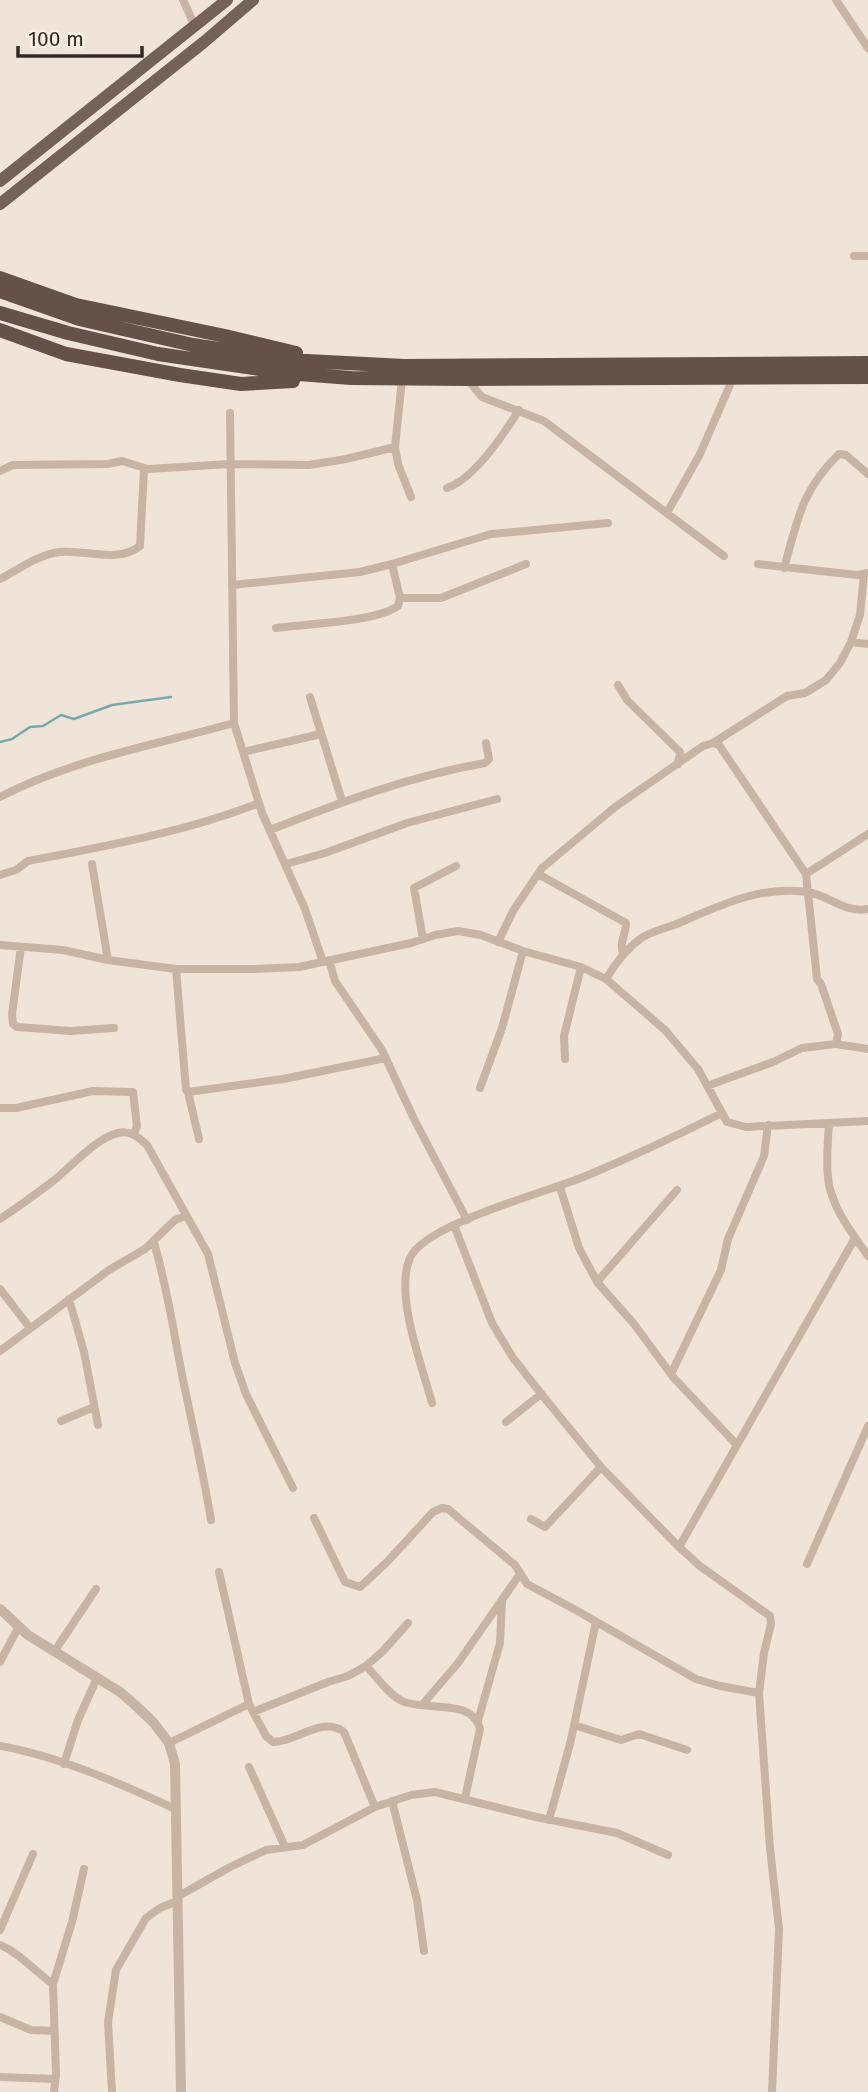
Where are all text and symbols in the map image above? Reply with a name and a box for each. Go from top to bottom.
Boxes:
scale bar [18,14,142,58]
text: 100 m [28,26,84,52]

